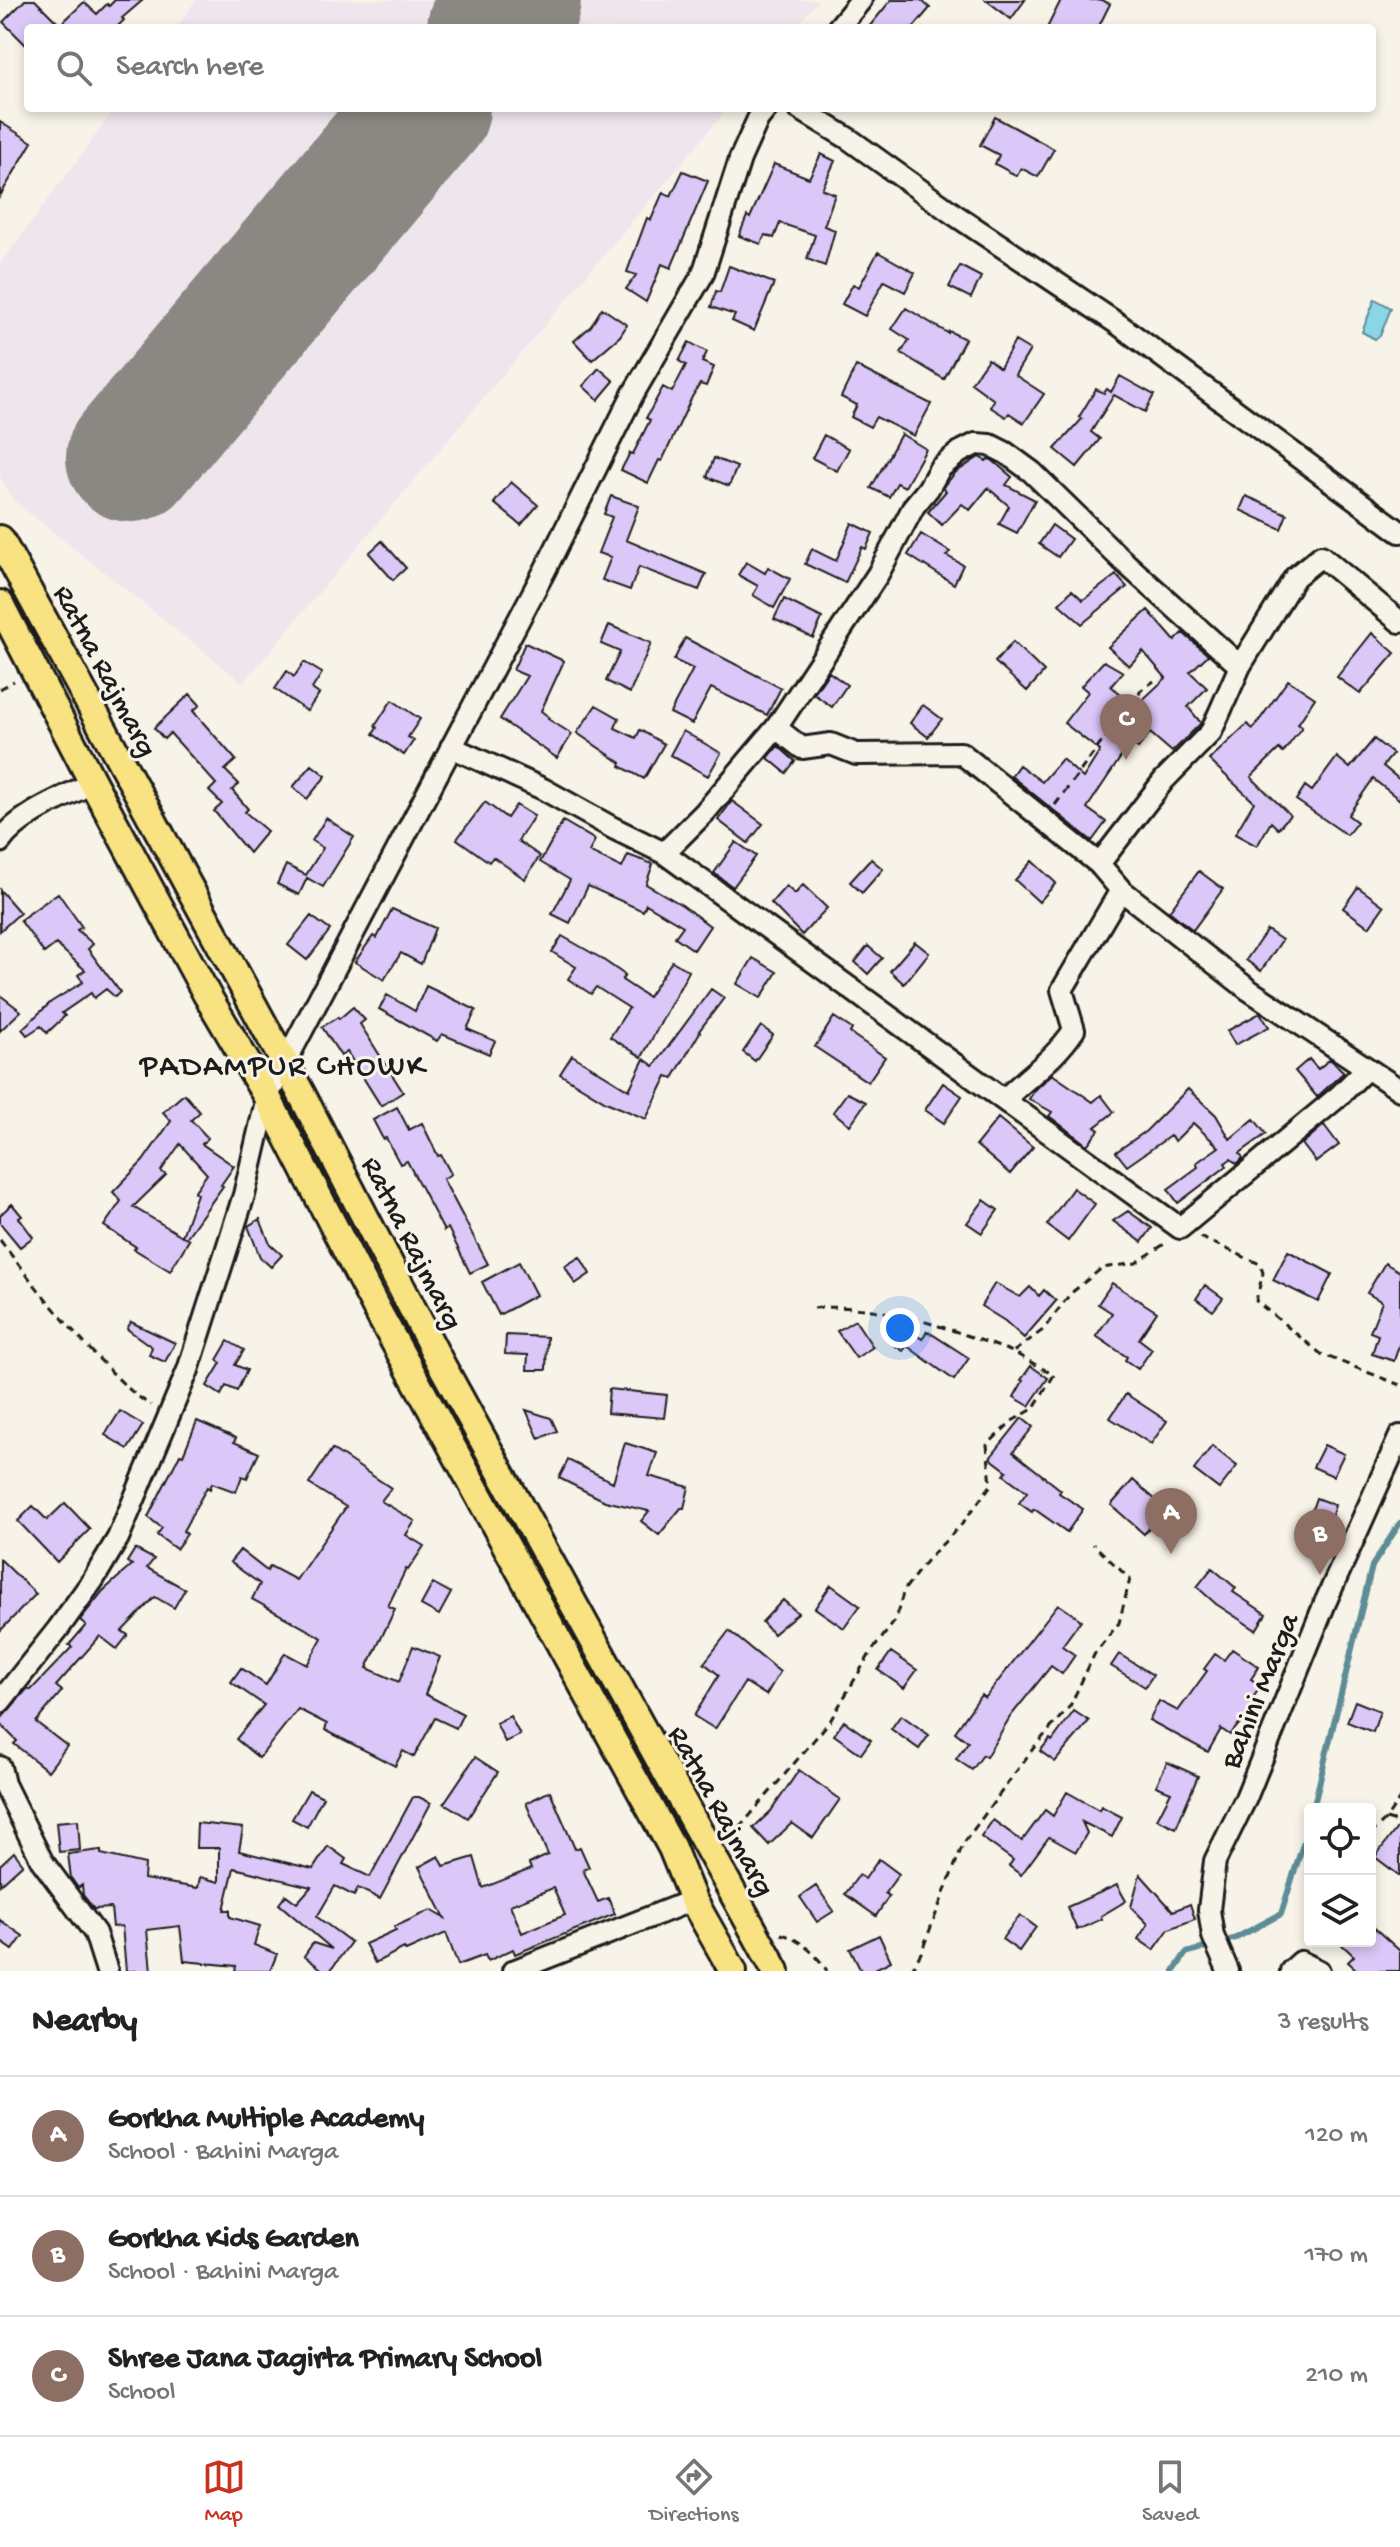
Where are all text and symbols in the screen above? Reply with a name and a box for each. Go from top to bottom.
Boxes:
search box [24,24,1376,112]
icon: search [52,46,96,90]
text: Search here [116,51,264,86]
street label: Ratna Rajmarg [43,580,163,764]
pin: C [1100,694,1152,760]
district label: PADAMPUR CHOWK [139,1049,428,1087]
street label: Ratna Rajmarg [351,1152,469,1336]
your location [880,1308,920,1348]
pin: A [1145,1488,1197,1554]
pin: B [1294,1509,1346,1575]
street label: Bahini Marga [1215,1608,1310,1775]
street label: Ratna Rajmarg [658,1721,780,1903]
map controls [1304,1803,1376,1947]
button: locate [1304,1803,1376,1875]
button: layers [1304,1875,1376,1947]
text: Nearby [32,2003,137,2043]
text: 3 results [1278,2008,1368,2039]
text: Gorkha Multiple Academy [108,2103,424,2138]
text: A [50,2121,66,2152]
text: 120 m [1305,2121,1368,2152]
text: School · Bahini Marga [108,2138,338,2169]
text: Gorkha Kids Garden [108,2223,359,2258]
text: B [51,2241,65,2272]
text: 170 m [1305,2241,1368,2272]
text: School · Bahini Marga [108,2258,338,2289]
text: Shree Jana Jagirta Primary School [108,2343,542,2378]
text: C [51,2361,65,2392]
text: 210 m [1305,2361,1368,2392]
text: School [108,2378,176,2409]
tab: Map [202,2455,246,2529]
tab: Directions [649,2455,739,2529]
tab: Saved [1142,2455,1198,2529]

